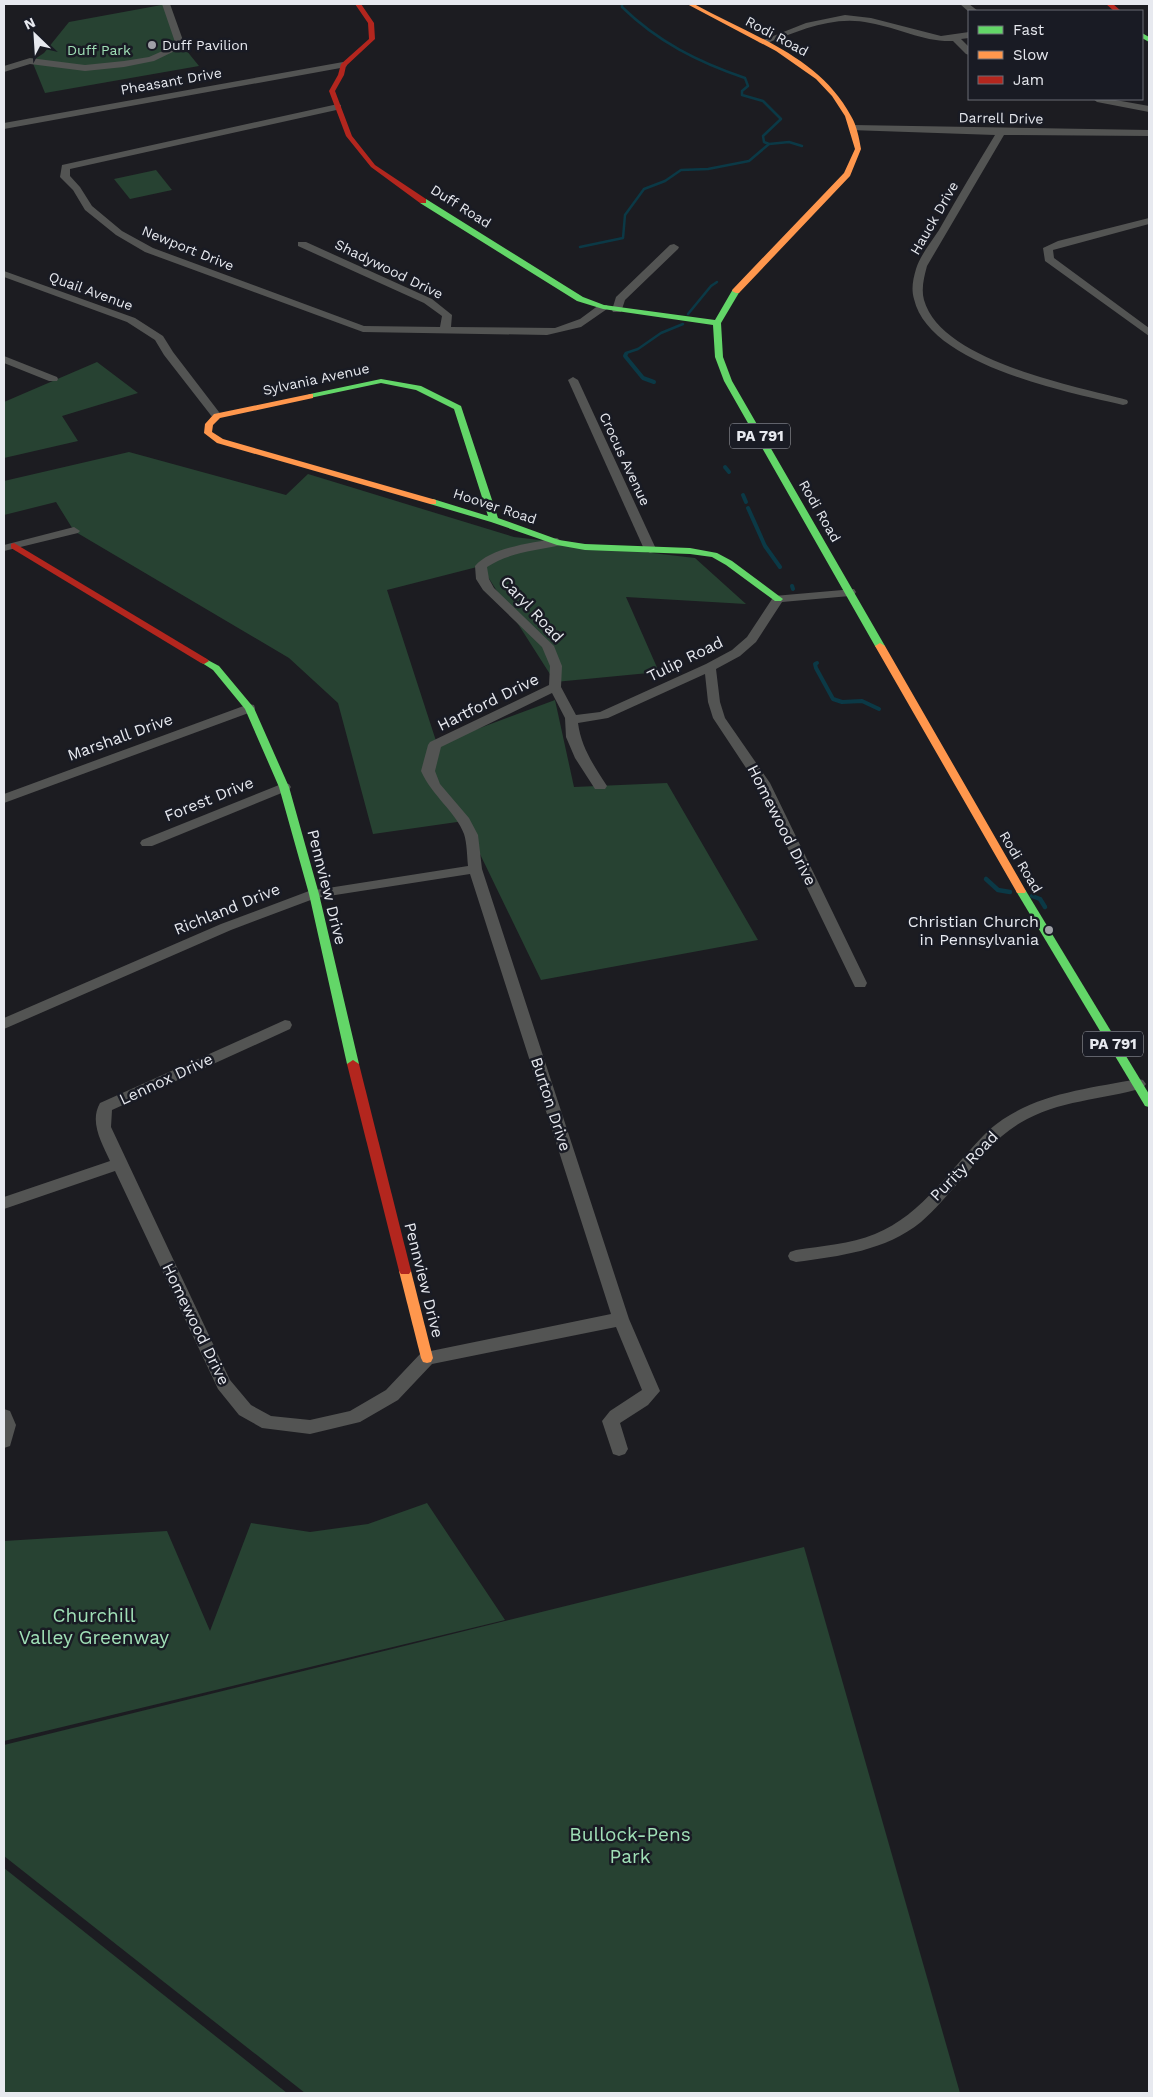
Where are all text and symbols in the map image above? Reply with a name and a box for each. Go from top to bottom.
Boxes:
north arrow [10,10,60,60]
legend [968,10,1143,100]
street label: Rodi Road [743,13,811,59]
text: N [21,14,38,33]
text: Fast [1013,21,1045,39]
place label: Duff Pavilion [162,37,248,53]
marker: Duff Pavilion [146,39,158,51]
park label: Duff Park [67,42,131,58]
text: Slow [1013,46,1049,64]
street label: Pheasant Drive [119,64,223,98]
text: Jam [1013,71,1044,89]
street label: Darrell Drive [958,109,1044,127]
street label: Hauck Drive [907,179,961,257]
street label: Duff Road [428,181,494,231]
street label: Newport Drive [140,222,236,274]
street label: Shadywood Drive [332,236,446,302]
street label: Quail Avenue [47,268,135,314]
street label: Sylvania Avenue [261,360,371,398]
street label: Crocus Avenue [596,410,654,508]
road number: PA 791 [730,424,790,448]
street label: Rodi Road [796,477,844,545]
street label: Hoover Road [451,485,539,527]
street label: Caryl Road [497,572,567,646]
street label: Tulip Road [644,632,726,686]
street label: Hartford Drive [434,669,542,735]
street label: Marshall Drive [65,709,175,765]
street label: Homewood Drive [743,761,821,889]
street label: Forest Drive [162,773,256,825]
street label: Pennview Drive [303,827,351,947]
street label: Rodi Road [996,828,1046,896]
street label: Richland Drive [171,879,283,939]
place label: Christian Church in Pennsylvania [908,912,1039,949]
marker: Christian Church in Pennsylvania [1043,924,1055,936]
road number: PA 791 [1083,1032,1143,1056]
street label: Lennox Drive [116,1049,216,1109]
street label: Burton Drive [527,1055,575,1153]
street label: Purity Road [926,1127,1002,1205]
street label: Pennview Drive [400,1220,448,1340]
street label: Homewood Drive [158,1260,234,1388]
park label: Churchill Valley Greenway [19,1604,169,1649]
park label: Bullock-Pens Park [569,1823,691,1868]

